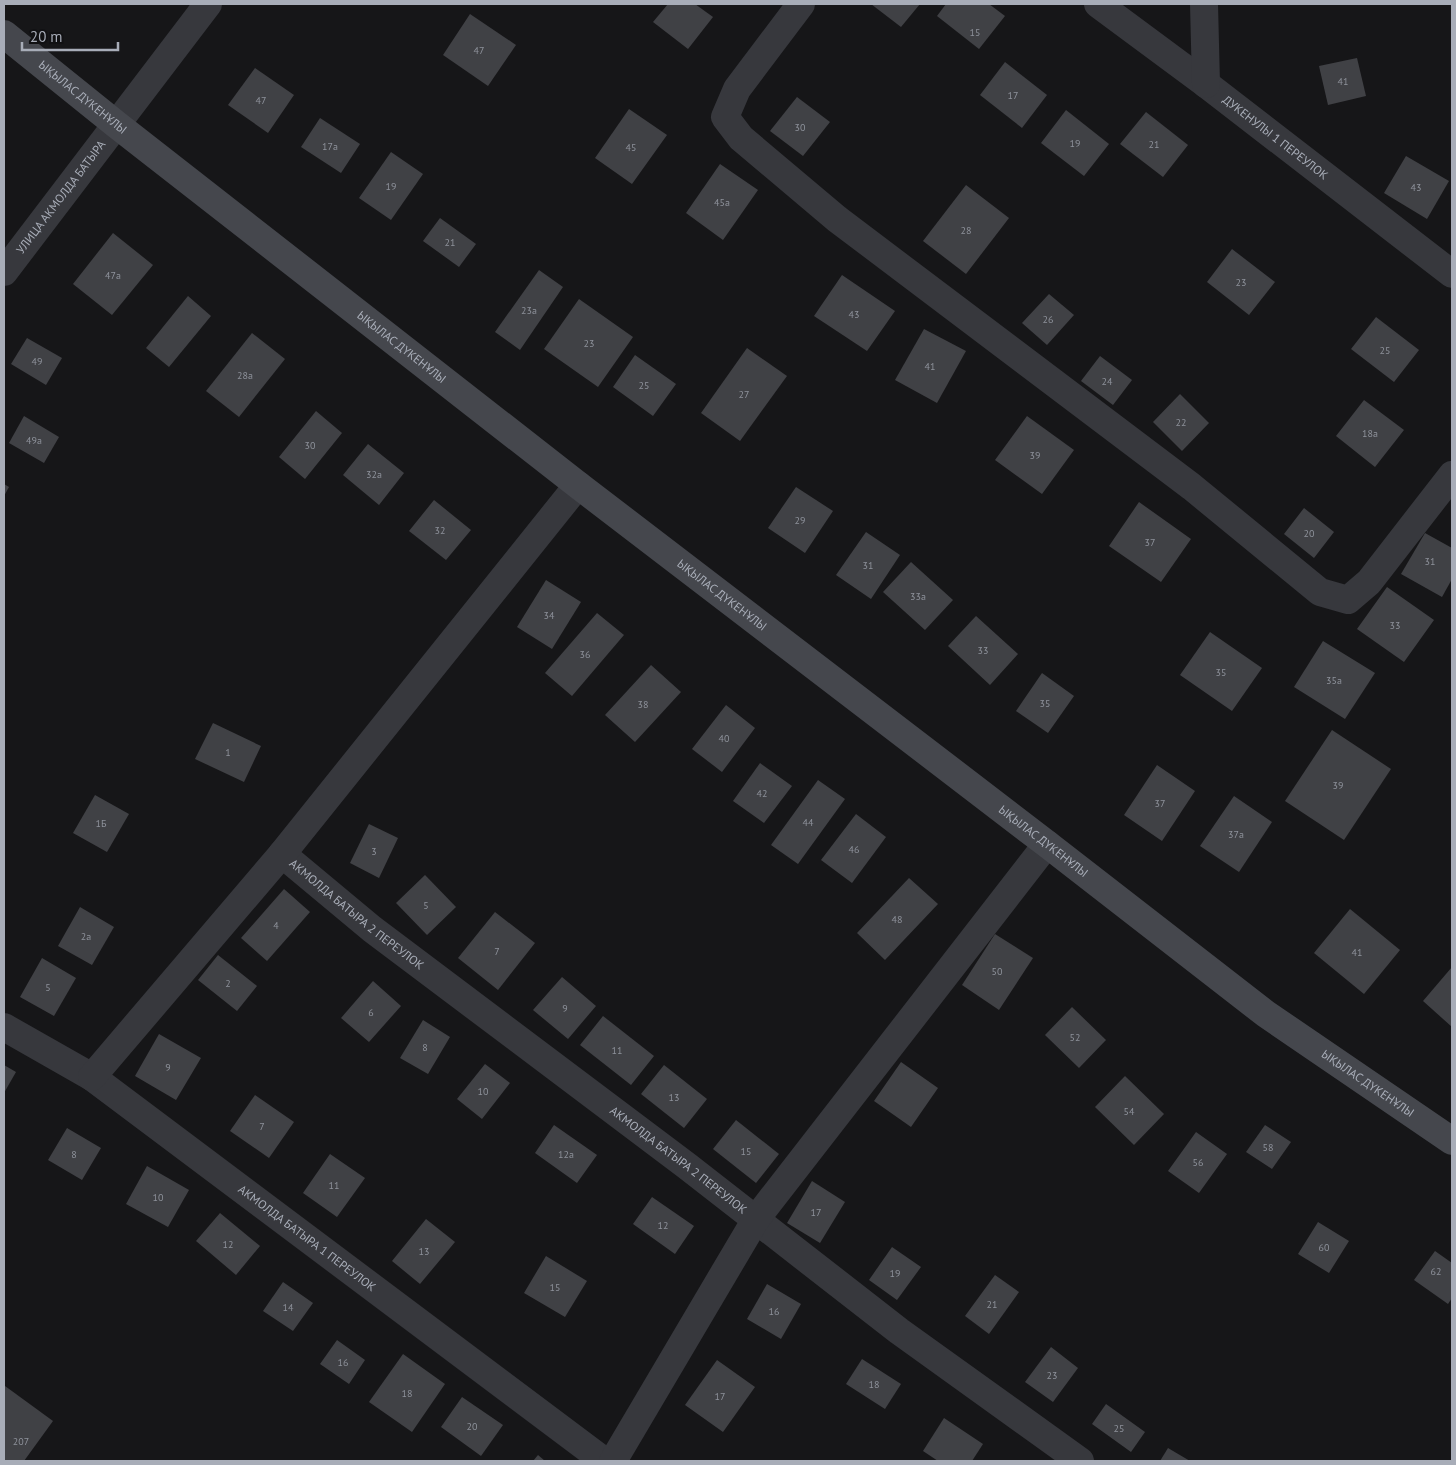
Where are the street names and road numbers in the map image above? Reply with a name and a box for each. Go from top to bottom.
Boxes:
street label: ЫҚЫЛАС ДҮКЕНҰЛЫ [36,57,130,137]
street label: ДУКЕНУЛЫ 1 ПЕРЕУЛОК [1220,92,1331,183]
street label: УЛИЦА АКМОЛДА БАТЫРА [13,137,108,257]
street label: ЫҚЫЛАС ДҮКЕНҰЛЫ [354,307,449,386]
street label: ЫҚЫЛАС ДҮКЕНҰЛЫ [674,556,770,634]
street label: ЫҚЫЛАС ДҮКЕНҰЛЫ [996,802,1091,880]
street label: АКМОЛДА БАТЫРА 2 ПЕРЕУЛОК [287,855,427,972]
street label: ЫҚЫЛАС ДҮКЕНҰЛЫ [1319,1046,1417,1120]
street label: АКМОЛДА БАТЫРА 2 ПЕРЕУЛОК [607,1103,750,1217]
street label: АКМОЛДА БАТЫРА 1 ПЕРЕУЛОК [236,1181,379,1294]

